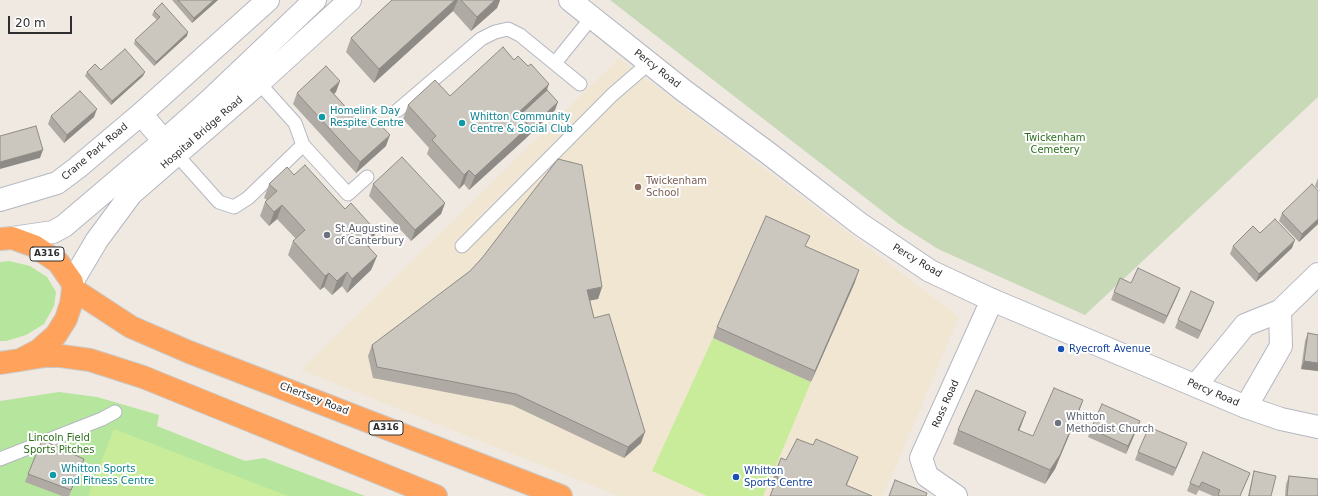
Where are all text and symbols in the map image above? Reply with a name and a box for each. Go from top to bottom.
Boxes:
scale bar [10,8,74,34]
text: 20 m [15,16,46,30]
street label: Percy Road [631,47,683,91]
street label: Hospital Bridge Road [158,94,246,172]
place label: Homelink Day Respite Centre [330,105,404,128]
place label: Whitton Community Centre & Social Club [470,111,573,134]
marker: Homelink Day Respite Centre [317,112,327,122]
marker: Whitton Community Centre & Social Club [457,118,467,128]
street label: Crane Park Road [59,121,131,183]
park label: Twickenham Cemetery [1024,132,1086,156]
place label: Twickenham School [646,175,707,198]
marker: Twickenham School [633,182,643,192]
place label: St.Augustine of Canterbury [335,223,404,246]
marker: St.Augustine of Canterbury [322,230,332,240]
street label: Percy Road [890,242,944,280]
road number: A316 [30,247,64,261]
place label: Ryecroft Avenue [1069,343,1151,355]
marker: Ryecroft Avenue [1056,344,1066,354]
street label: Percy Road [1185,377,1241,409]
street label: Ross Road [930,378,962,430]
street label: Chertsey Road [278,380,350,418]
place label: Whitton Methodist Church [1066,411,1154,434]
marker: Whitton Methodist Church [1053,418,1063,428]
road number: A316 [369,421,403,435]
park label: Lincoln Field Sports Pitches [24,432,94,456]
place label: Whitton Sports and Fitness Centre [61,463,154,486]
place label: Whitton Sports Centre [744,465,813,488]
marker: Whitton Sports and Fitness Centre [48,470,58,480]
marker: Whitton Sports Centre [731,472,741,482]

